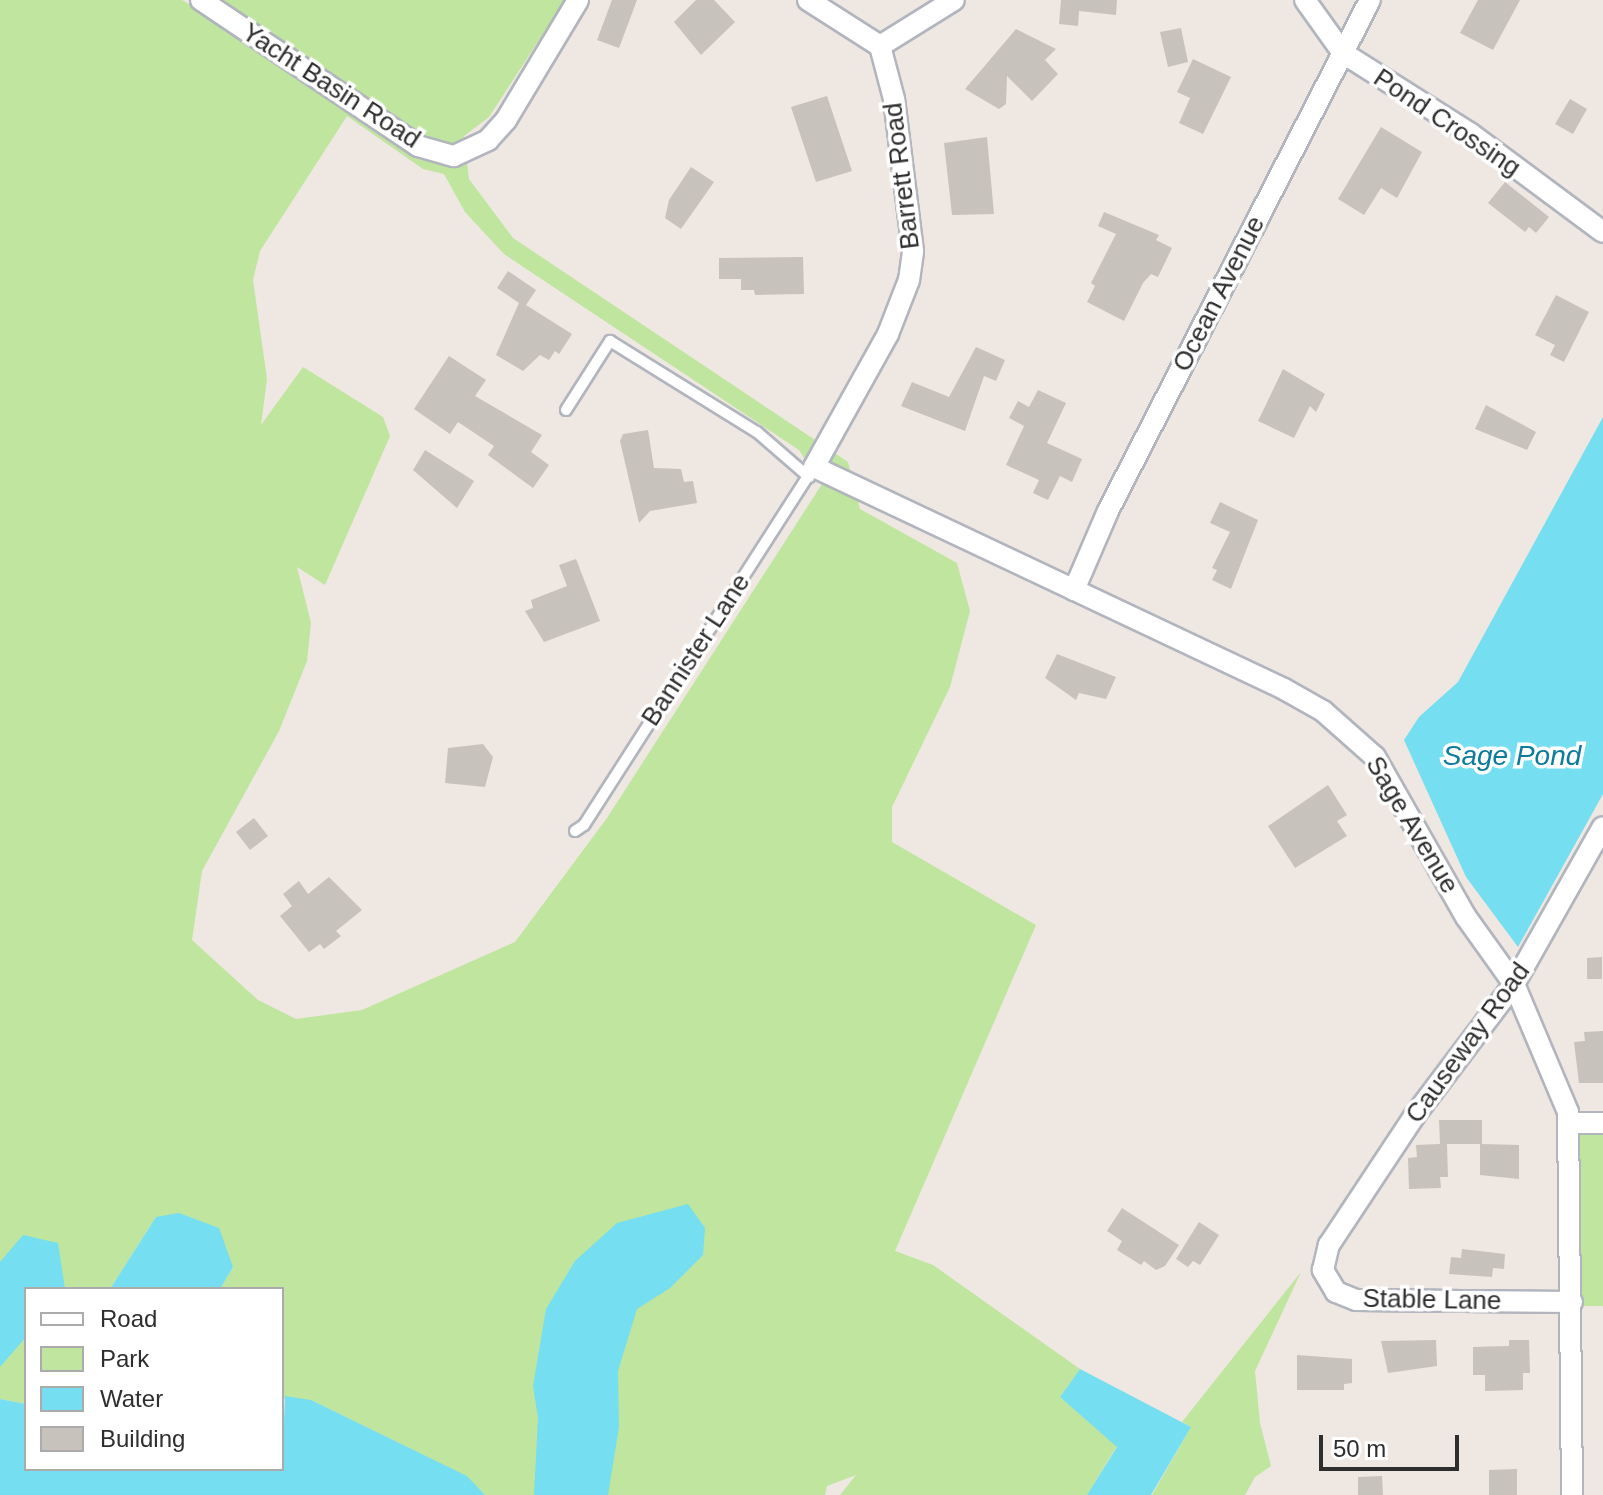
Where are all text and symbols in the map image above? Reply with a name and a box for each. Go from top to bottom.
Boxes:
street label: Yacht Basin Road [236,17,426,155]
street label: Pond Crossing [1368,62,1526,184]
street label: Barrett Road [878,101,926,251]
street label: Ocean Avenue [1166,210,1272,378]
street label: Bannister Lane [635,568,757,732]
water label: Sage Pond [1443,739,1581,773]
street label: Sage Avenue [1359,750,1465,900]
street label: Causeway Road [1399,957,1537,1129]
street label: Stable Lane [1362,1283,1502,1317]
legend [24,1287,284,1471]
text: Road [100,1305,157,1332]
text: Park [100,1345,149,1372]
text: Water [100,1385,163,1412]
scale bar [1323,1419,1463,1469]
text: Building [100,1425,185,1452]
text: 50 m [1333,1435,1386,1462]

